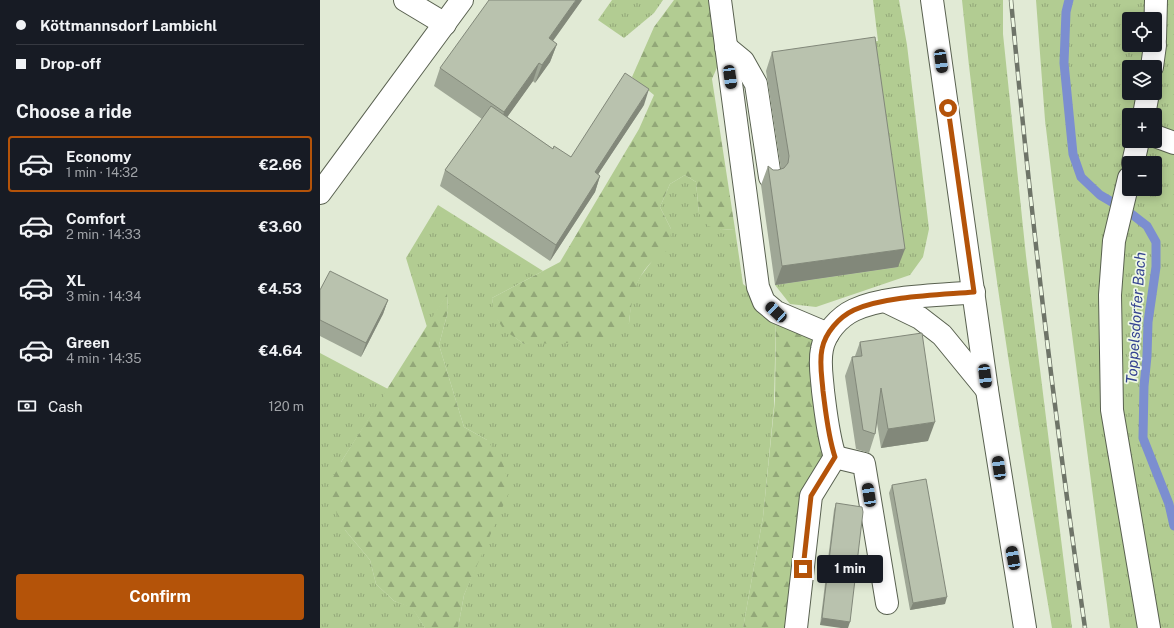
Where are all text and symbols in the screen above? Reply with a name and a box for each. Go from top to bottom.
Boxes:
map controls [1122,12,1162,196]
button: locate [1122,12,1162,52]
text: Köttmannsdorf Lambichl [40,17,217,34]
car [933,48,949,74]
text: Drop-off [40,55,101,72]
button: layers [1122,60,1162,100]
car [722,64,738,90]
route start [939,99,957,117]
text: Choose a ride [16,101,132,122]
button: + [1122,108,1162,148]
icon: car [18,146,54,182]
text: Economy [66,148,131,165]
text: €2.66 [259,156,302,173]
button: − [1122,156,1162,196]
text: 1 min · 14:32 [66,165,138,180]
icon: car [18,208,54,244]
text: Comfort [66,210,126,227]
text: €3.60 [259,218,302,235]
text: 2 min · 14:33 [66,227,141,242]
water label: Toppelsdorfer Bach [1122,251,1149,384]
icon: car [18,270,54,306]
text: XL [66,272,85,289]
text: €4.53 [258,280,302,297]
text: 3 min · 14:34 [66,289,141,304]
car [763,299,789,325]
icon: car [18,332,54,368]
text: Green [66,334,110,351]
text: €4.64 [259,342,302,359]
text: 4 min · 14:35 [66,351,142,366]
car [978,363,992,389]
icon: cash [16,395,38,417]
text: Cash [48,398,83,415]
text: 120 m [269,399,304,414]
car [991,455,1007,481]
car [861,482,877,508]
car [1005,545,1021,571]
callout: 1 min [817,555,883,583]
route end [794,560,812,578]
text: 1 min [834,561,866,576]
button: Confirm [16,574,304,620]

